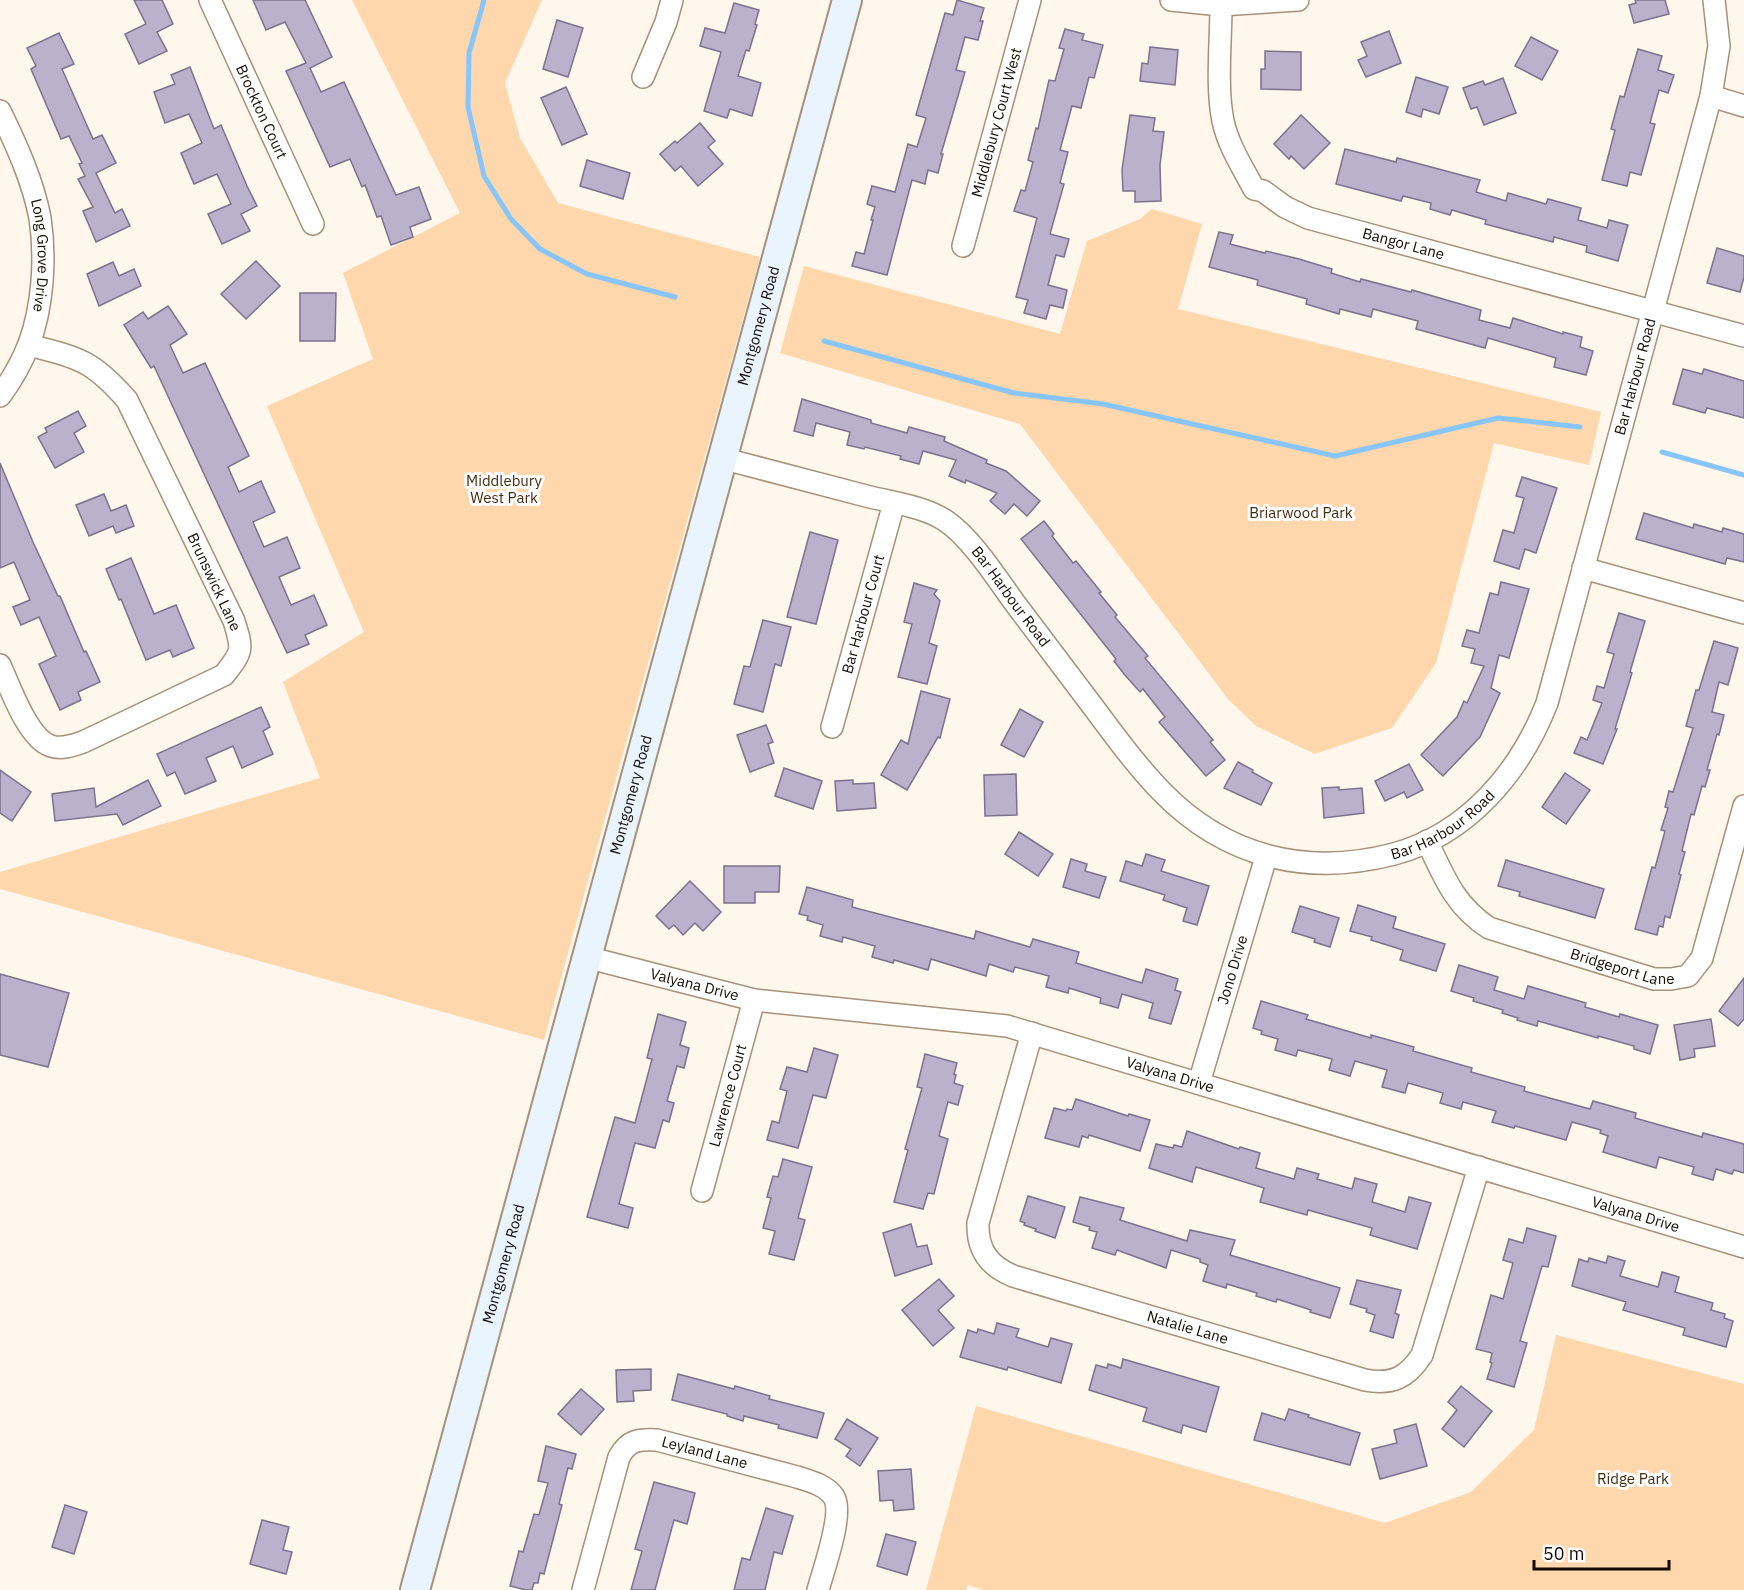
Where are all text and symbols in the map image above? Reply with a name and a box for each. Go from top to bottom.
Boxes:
street label: Middlebury Court West [967,46,1026,199]
street label: Brockton Court [232,61,292,162]
street label: Long Grove Drive [27,197,53,314]
street label: Bangor Lane [1361,223,1447,263]
street label: Montgomery Road [733,264,783,388]
street label: Bar Harbour Road [1610,316,1660,437]
park label: Middlebury West Park [466,471,543,507]
park label: Briarwood Park [1249,503,1353,522]
street label: Brunswick Lane [183,530,245,634]
street label: Bar Harbour Road [968,542,1054,650]
street label: Bar Harbour Court [837,552,888,676]
street label: Montgomery Road [605,733,656,857]
street label: Bar Harbour Road [1388,786,1499,864]
street label: Jono Drive [1213,933,1251,1007]
street label: Bridgeport Lane [1568,944,1675,989]
street label: Valyana Drive [648,964,741,1005]
street label: Lawrence Court [704,1042,751,1149]
street label: Valyana Drive [1124,1052,1216,1097]
street label: Valyana Drive [1589,1192,1682,1236]
street label: Montgomery Road [478,1202,528,1326]
street label: Natalie Lane [1145,1306,1231,1348]
street label: Leyland Lane [660,1432,750,1473]
park label: Ridge Park [1597,1469,1669,1488]
scale bar [1534,1533,1669,1571]
text: 50 m [1543,1542,1585,1565]

